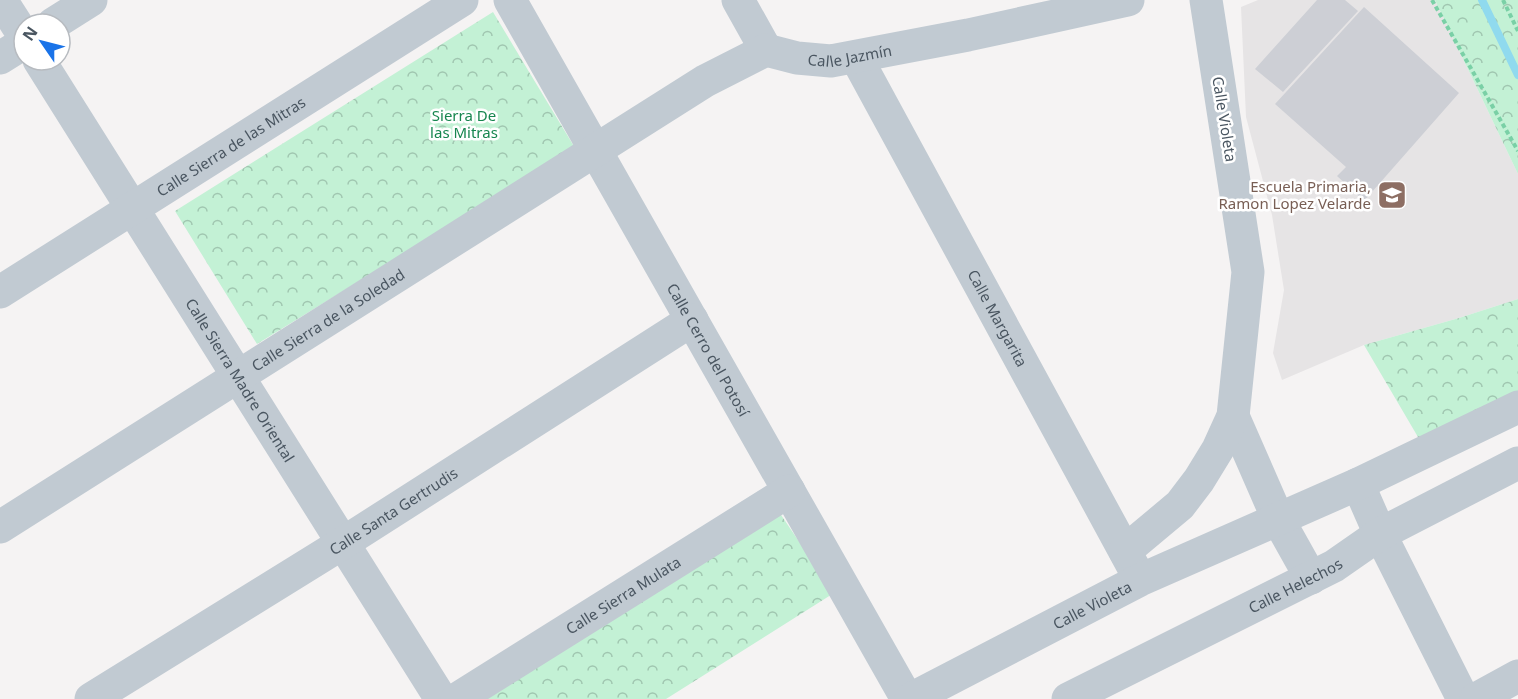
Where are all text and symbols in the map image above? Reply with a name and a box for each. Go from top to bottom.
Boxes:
north arrow [12,12,72,72]
text: N [17,22,42,45]
street label: Calle Jazmín [807,40,893,71]
street label: Calle Violeta [1208,75,1242,163]
street label: Calle Sierra de las Mitras [153,92,309,201]
park label: Sierra De las Mitras [430,105,498,142]
place label: Escuela Primaria, Ramon Lopez Velarde [1219,176,1371,213]
school or university icon: Escuela Primaria, Ramon Lopez Velarde [1376,179,1408,211]
street label: Calle Sierra de la Soledad [248,264,408,375]
street label: Calle Margarita [963,266,1032,370]
street label: Calle Cerro del Potosí [663,279,755,421]
street label: Calle Sierra Madre Oriental [181,294,299,466]
street label: Calle Santa Gertrudis [325,462,461,559]
street label: Calle Sierra Mulata [562,551,684,638]
street label: Calle Helechos [1245,553,1346,617]
street label: Calle Violeta [1049,576,1135,634]

